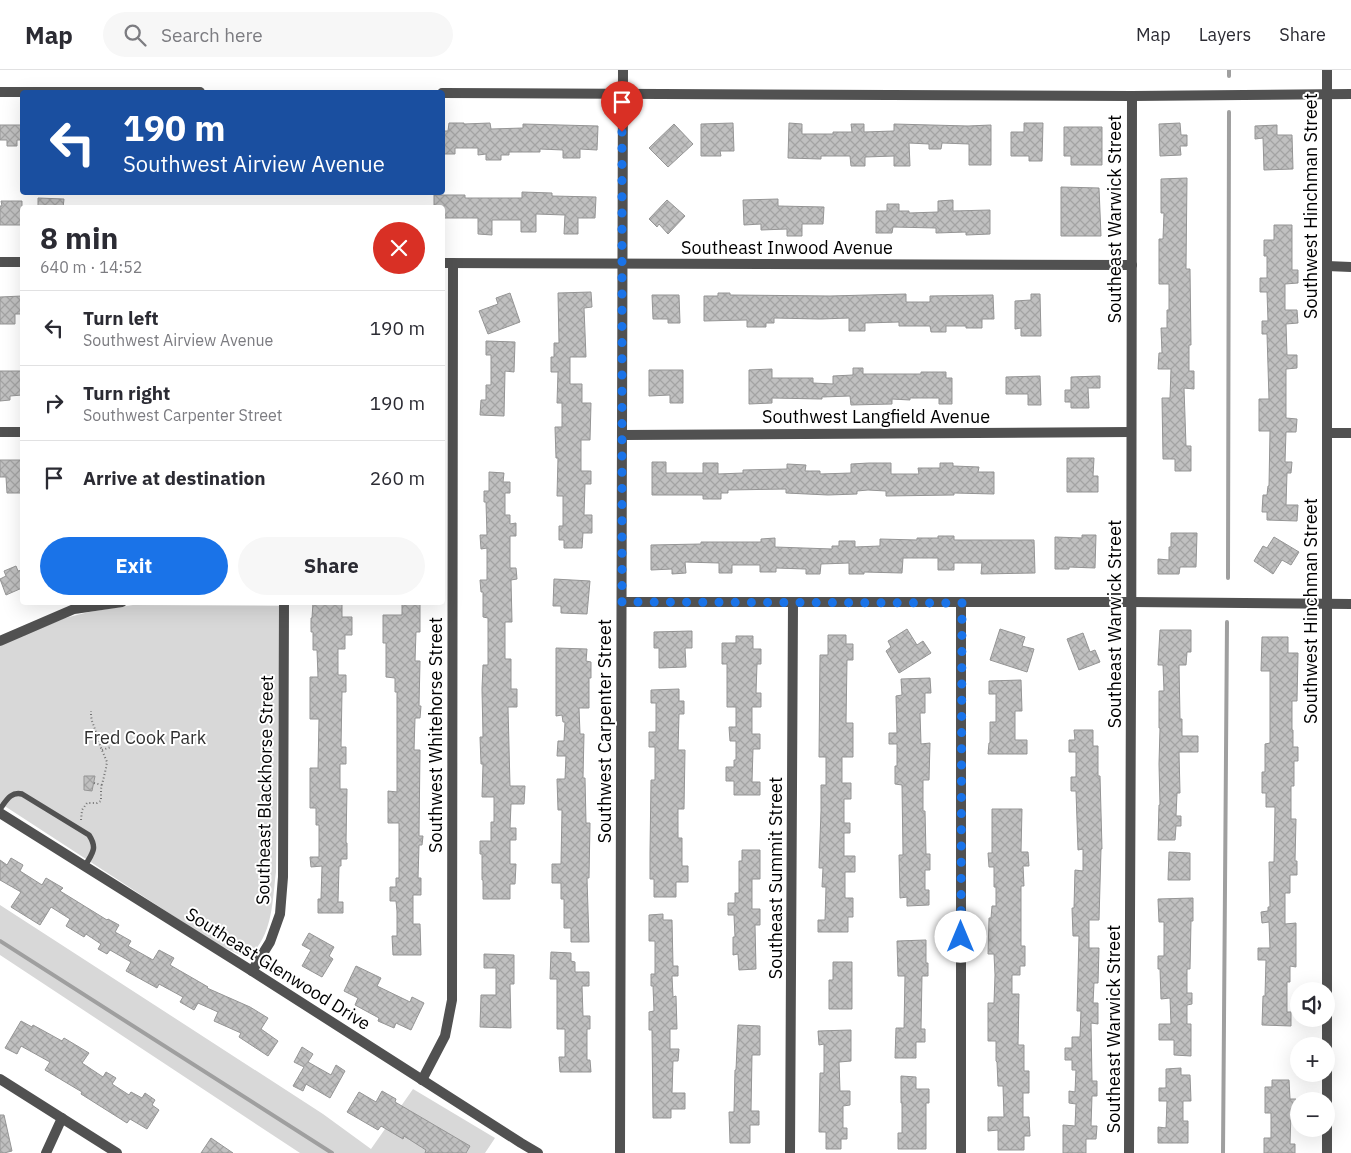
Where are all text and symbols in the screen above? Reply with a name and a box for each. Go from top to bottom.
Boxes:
search box [103,12,453,57]
text: Map [25,19,73,51]
icon: search [121,21,149,49]
text: Search here [161,23,263,47]
text: Map [1136,23,1171,46]
text: Layers [1199,23,1251,46]
text: Share [1279,23,1326,46]
pin [601,81,643,132]
icon: arrive [608,88,636,116]
street label: Southwest Hinchman Street [1299,93,1322,319]
text: 190 m [123,105,226,151]
icon: left [40,110,105,175]
street label: Southeast Warwick Street [1103,115,1126,323]
text: Southwest Airview Avenue [123,149,385,178]
text: 8 min [40,218,118,257]
button: close [373,222,425,274]
street label: Southeast Inwood Avenue [681,236,893,259]
text: 640 m · 14:52 [40,257,142,277]
text: Turn left [83,306,159,330]
icon: left [40,314,68,342]
text: 190 m [370,316,425,340]
text: Southwest Airview Avenue [83,330,273,350]
text: Turn right [83,381,170,405]
icon: right [40,389,68,417]
text: 190 m [370,391,425,415]
text: Southwest Carpenter Street [83,405,282,425]
street label: Southwest Langfield Avenue [762,405,990,428]
icon: arrive [40,464,68,492]
text: Arrive at destination [83,466,266,490]
text: 260 m [370,466,425,490]
street label: Southwest Hinchman Street [1299,498,1322,724]
street label: Southeast Warwick Street [1103,520,1126,728]
button: Exit [40,537,228,595]
button: Share [238,537,425,595]
street label: Southwest Whitehorse Street [424,617,447,853]
street label: Southwest Carpenter Street [593,619,616,843]
street label: Southeast Blackhorse Street [251,675,278,905]
park label: Fred Cook Park [84,726,207,749]
street label: Southeast Summit Street [764,777,787,979]
street label: Southeast Glenwood Drive [182,902,375,1035]
position arrow [934,910,986,962]
street label: Southeast Warwick Street [1102,925,1125,1133]
map controls [1290,982,1335,1137]
button: sound [1290,982,1335,1027]
button: + [1290,1037,1335,1082]
button: − [1290,1092,1335,1137]

